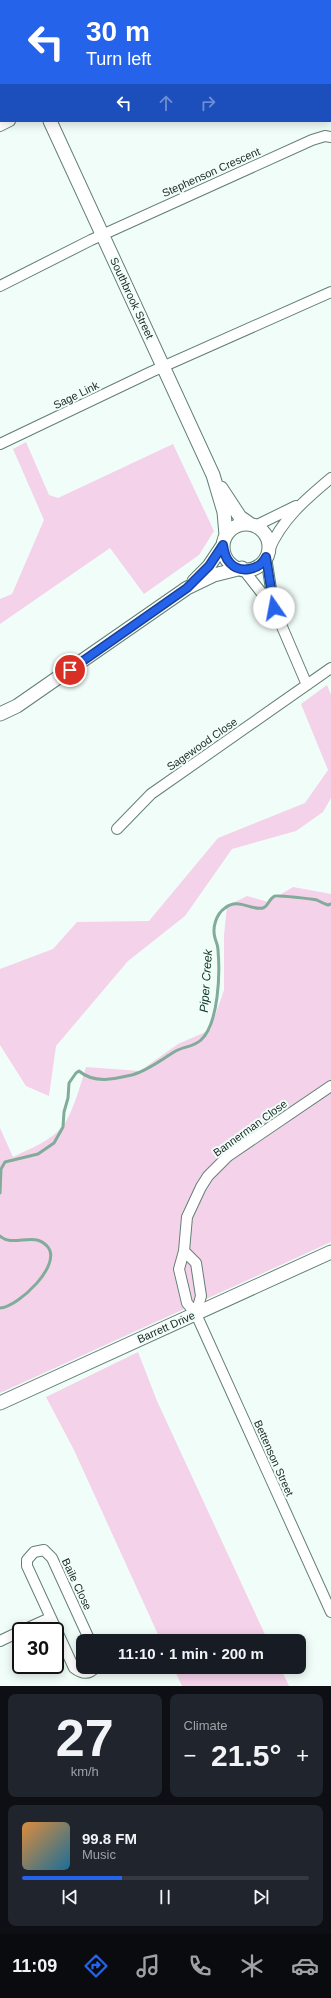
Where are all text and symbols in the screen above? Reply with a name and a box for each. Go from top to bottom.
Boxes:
icon: left [20,16,72,68]
text: 30 m [86,16,150,47]
text: Turn left [86,49,151,69]
icon: left [113,92,135,114]
icon: ahead [155,92,177,114]
icon: right [197,92,219,114]
street label: Stephenson Crescent [160,145,262,199]
street label: Southbrook Street [108,255,156,341]
street label: Sage Link [51,379,101,411]
position arrow [253,587,295,629]
pin [53,653,87,687]
icon: arrive [59,659,81,681]
street label: Sagewood Close [164,715,240,773]
water label: Piper Creek [197,948,215,1013]
street label: Bannerman Close [211,1097,289,1159]
street label: Barrett Drive [135,1309,197,1345]
street label: Bettenson Street [252,1418,296,1498]
street label: Baile Close [60,1556,94,1612]
speed limit sign: 30 [12,1622,64,1674]
text: 11:10 · 1 min · 200 m [118,1645,264,1662]
text: 27 [56,1709,114,1767]
text: Climate [184,1718,228,1733]
text: 21.5° [211,1739,281,1772]
text: − [184,1743,196,1768]
text: + [296,1743,309,1768]
text: km/h [71,1764,99,1779]
text: 99.8 FM [82,1830,137,1847]
text: Music [82,1847,116,1862]
icon: previous [59,1886,81,1908]
icon: pause [154,1886,176,1908]
icon: next [250,1886,272,1908]
icon: directions [82,1952,110,1980]
icon: music [134,1952,162,1980]
icon: phone [186,1952,214,1980]
icon: climate [238,1952,266,1980]
icon: car [291,1952,319,1980]
text: 11:09 [12,1956,57,1976]

